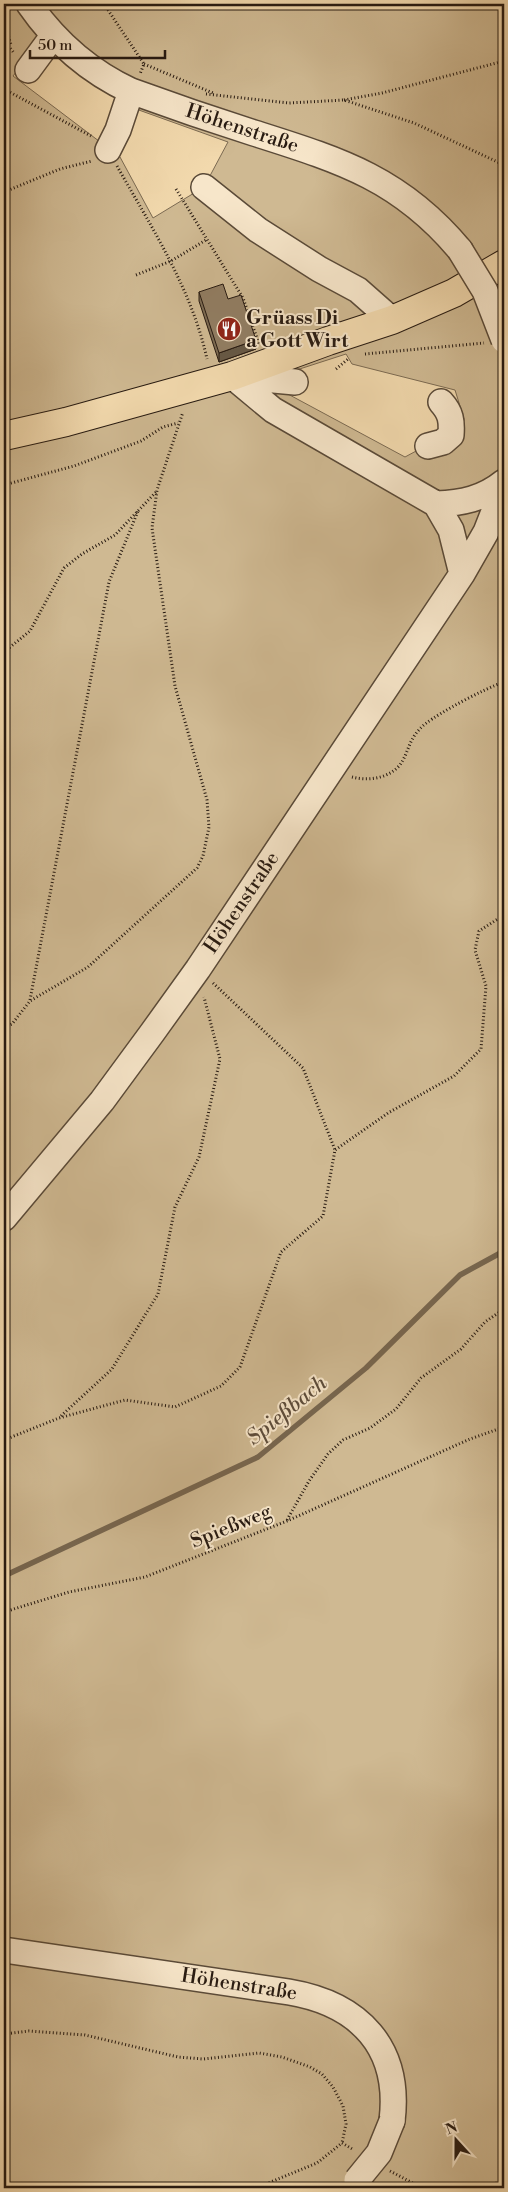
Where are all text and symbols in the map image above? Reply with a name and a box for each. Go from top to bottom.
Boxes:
scale bar [30,28,165,60]
text: 50 m [38,36,72,55]
street label: Höhenstraße [182,99,302,159]
place label: Grüass Di a Gott Wirt [246,306,349,354]
restaurant icon: Grüass Di a Gott Wirt [216,316,242,342]
street label: Höhenstraße [199,847,285,959]
water label: Spießbach [242,1370,333,1451]
street label: Spießweg [187,1499,276,1555]
street label: Höhenstraße [179,1963,299,2007]
north arrow [430,2114,480,2164]
text: N [443,2118,460,2139]

